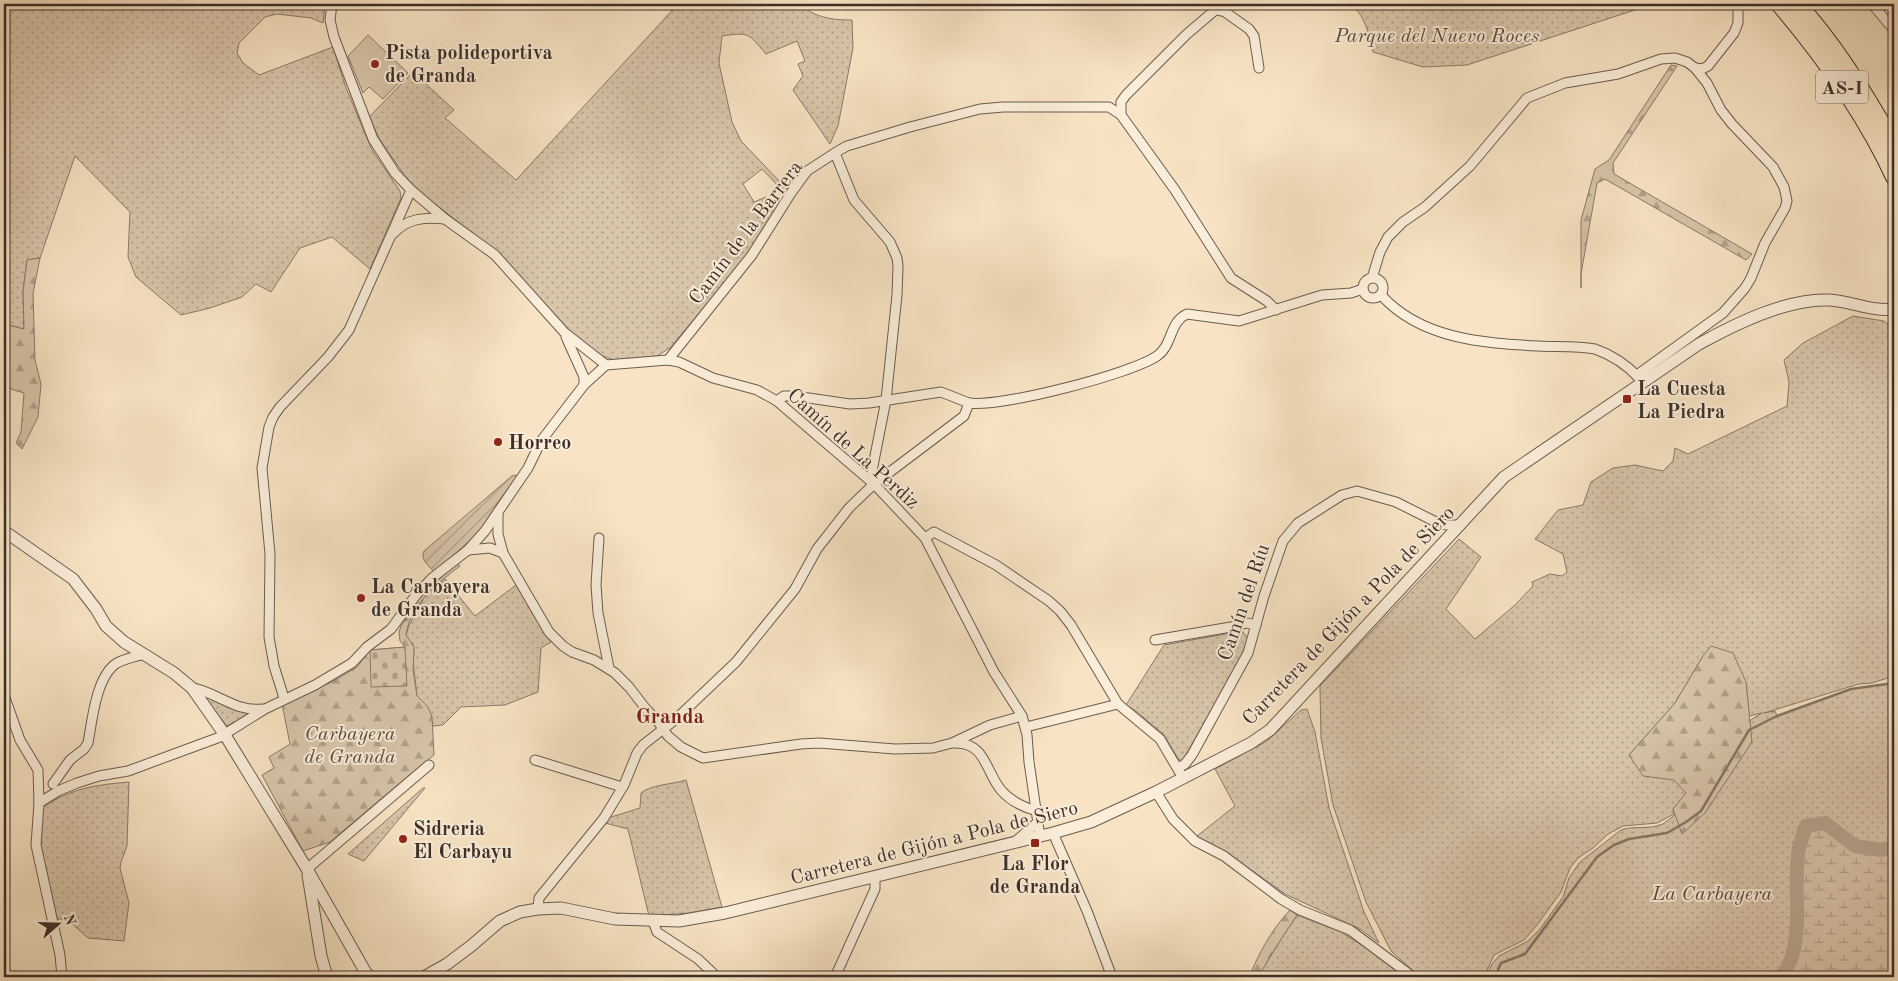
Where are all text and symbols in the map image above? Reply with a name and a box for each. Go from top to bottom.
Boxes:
park label: Parque del Nuevo Roces [1334,27,1540,47]
place label: Pista polideportiva de Granda [385,44,553,87]
marker: Pista polideportiva de Granda [369,58,381,70]
road number: AS-I [1816,70,1868,104]
street label: Camín de la Barrera [686,157,807,309]
place label: La Cuesta La Piedra [1637,380,1726,423]
street label: Camín de La Perdiz [783,385,922,514]
marker: La Cuesta La Piedra [1621,393,1633,405]
place label: Horreo [508,434,571,454]
marker: Horreo [492,436,504,448]
street label: Carretera de Gijón a Pola de Siero [1240,503,1459,730]
street label: Camín del Ríu [1216,541,1274,664]
place label: La Carbayera de Granda [371,578,490,621]
marker: La Carbayera de Granda [355,592,367,604]
district label: Granda [636,707,705,728]
park label: Carbayera de Granda [304,725,396,768]
street label: Carretera de Gijón a Pola de Siero [789,798,1080,889]
place label: Sidreria El Carbayu [413,820,512,863]
marker: Sidreria El Carbayu [397,833,409,845]
marker: La Flor de Granda [1029,837,1041,849]
place label: La Flor de Granda [989,855,1081,898]
park label: La Carbayera [1651,885,1773,905]
north arrow [32,898,82,948]
text: N [61,912,78,928]

